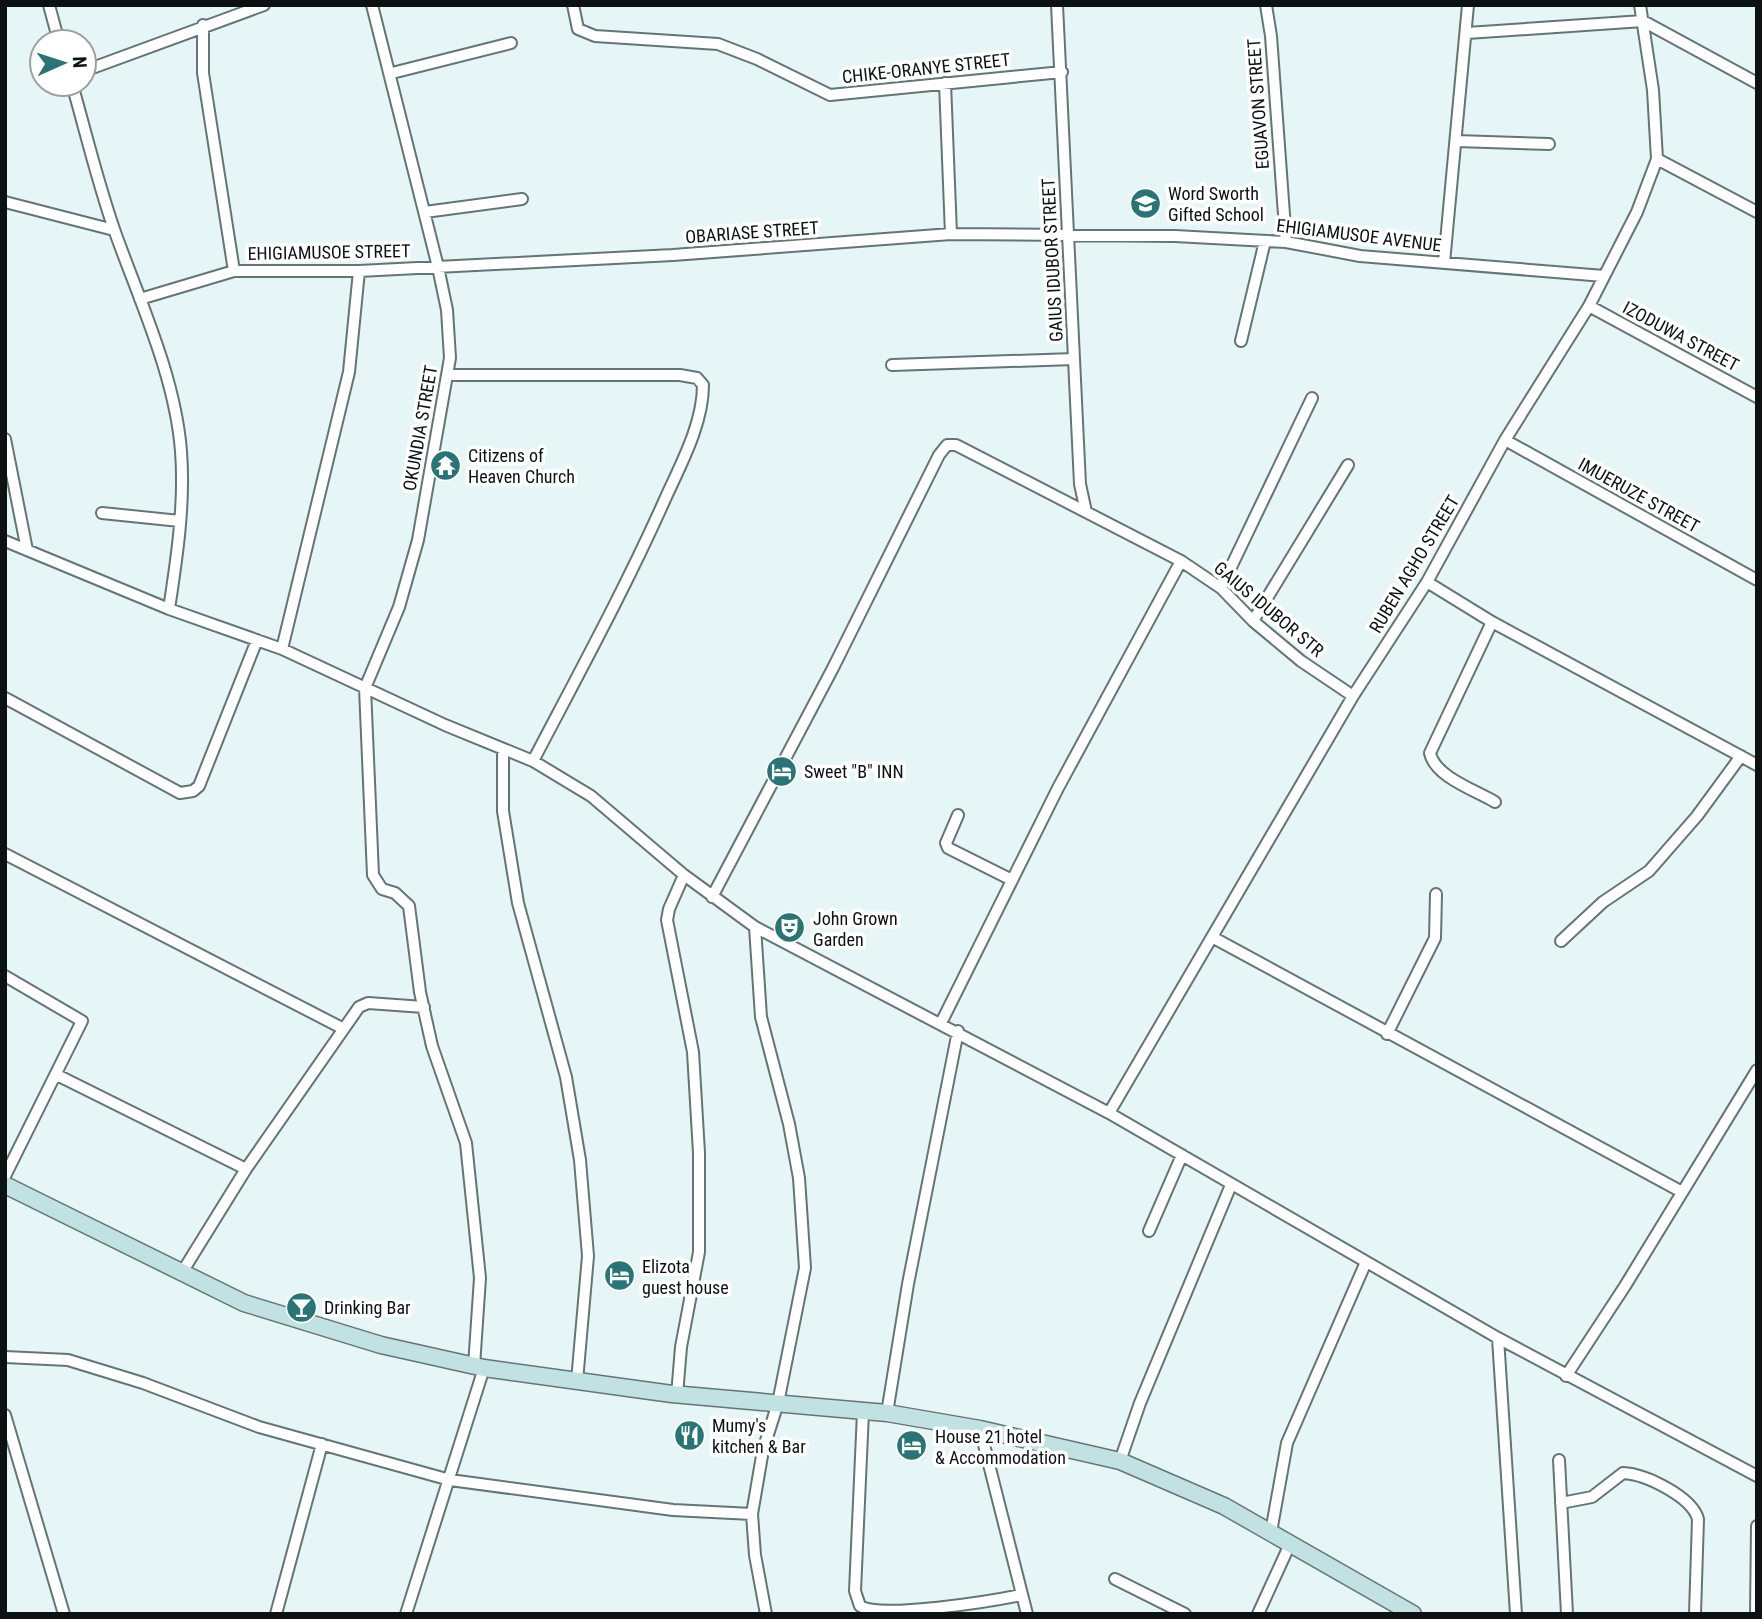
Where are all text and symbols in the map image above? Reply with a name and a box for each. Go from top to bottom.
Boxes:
north arrow [28,28,98,98]
street label: EGUAVON STREET [1243,38,1273,170]
street label: CHIKE-ORANYE STREET [841,49,1011,87]
text: N [68,56,91,69]
street label: GAIUS IDUBOR STREET [1037,178,1067,342]
place label: Word Sworth Gifted School [1168,183,1264,225]
school or university icon: Word Sworth Gifted School [1128,186,1162,220]
street label: EHIGIAMUSOE AVENUE [1275,214,1443,256]
street label: OBARIASE STREET [685,217,819,247]
street label: EHIGIAMUSOE STREET [247,240,411,264]
street label: IZODUWA STREET [1619,297,1743,375]
street label: OKUNDIA STREET [399,364,441,492]
place label: Citizens of Heaven Church [468,445,575,487]
temple icon: Citizens of Heaven Church [428,448,462,482]
street label: IMUERUZE STREET [1575,453,1703,537]
street label: RUBEN AGHO STREET [1365,492,1463,636]
street label: GAIUS IDUBOR STR [1210,557,1328,661]
hotel icon: Sweet "B" INN [764,754,798,788]
place label: Sweet "B" INN [804,761,904,782]
place label: John Grown Garden [813,908,898,950]
theatre icon: John Grown Garden [773,911,807,945]
place label: Elizota guest house [642,1256,729,1298]
hotel icon: Elizota guest house [602,1259,636,1293]
bar icon: Drinking Bar [284,1290,318,1324]
place label: Drinking Bar [324,1297,411,1318]
place label: Mumy's kitchen & Bar [712,1415,806,1457]
restaurant icon: Mumy's kitchen & Bar [672,1418,706,1452]
place label: House 21 hotel & Accommodation [935,1426,1066,1468]
hotel icon: House 21 hotel & Accommodation [895,1429,929,1463]

